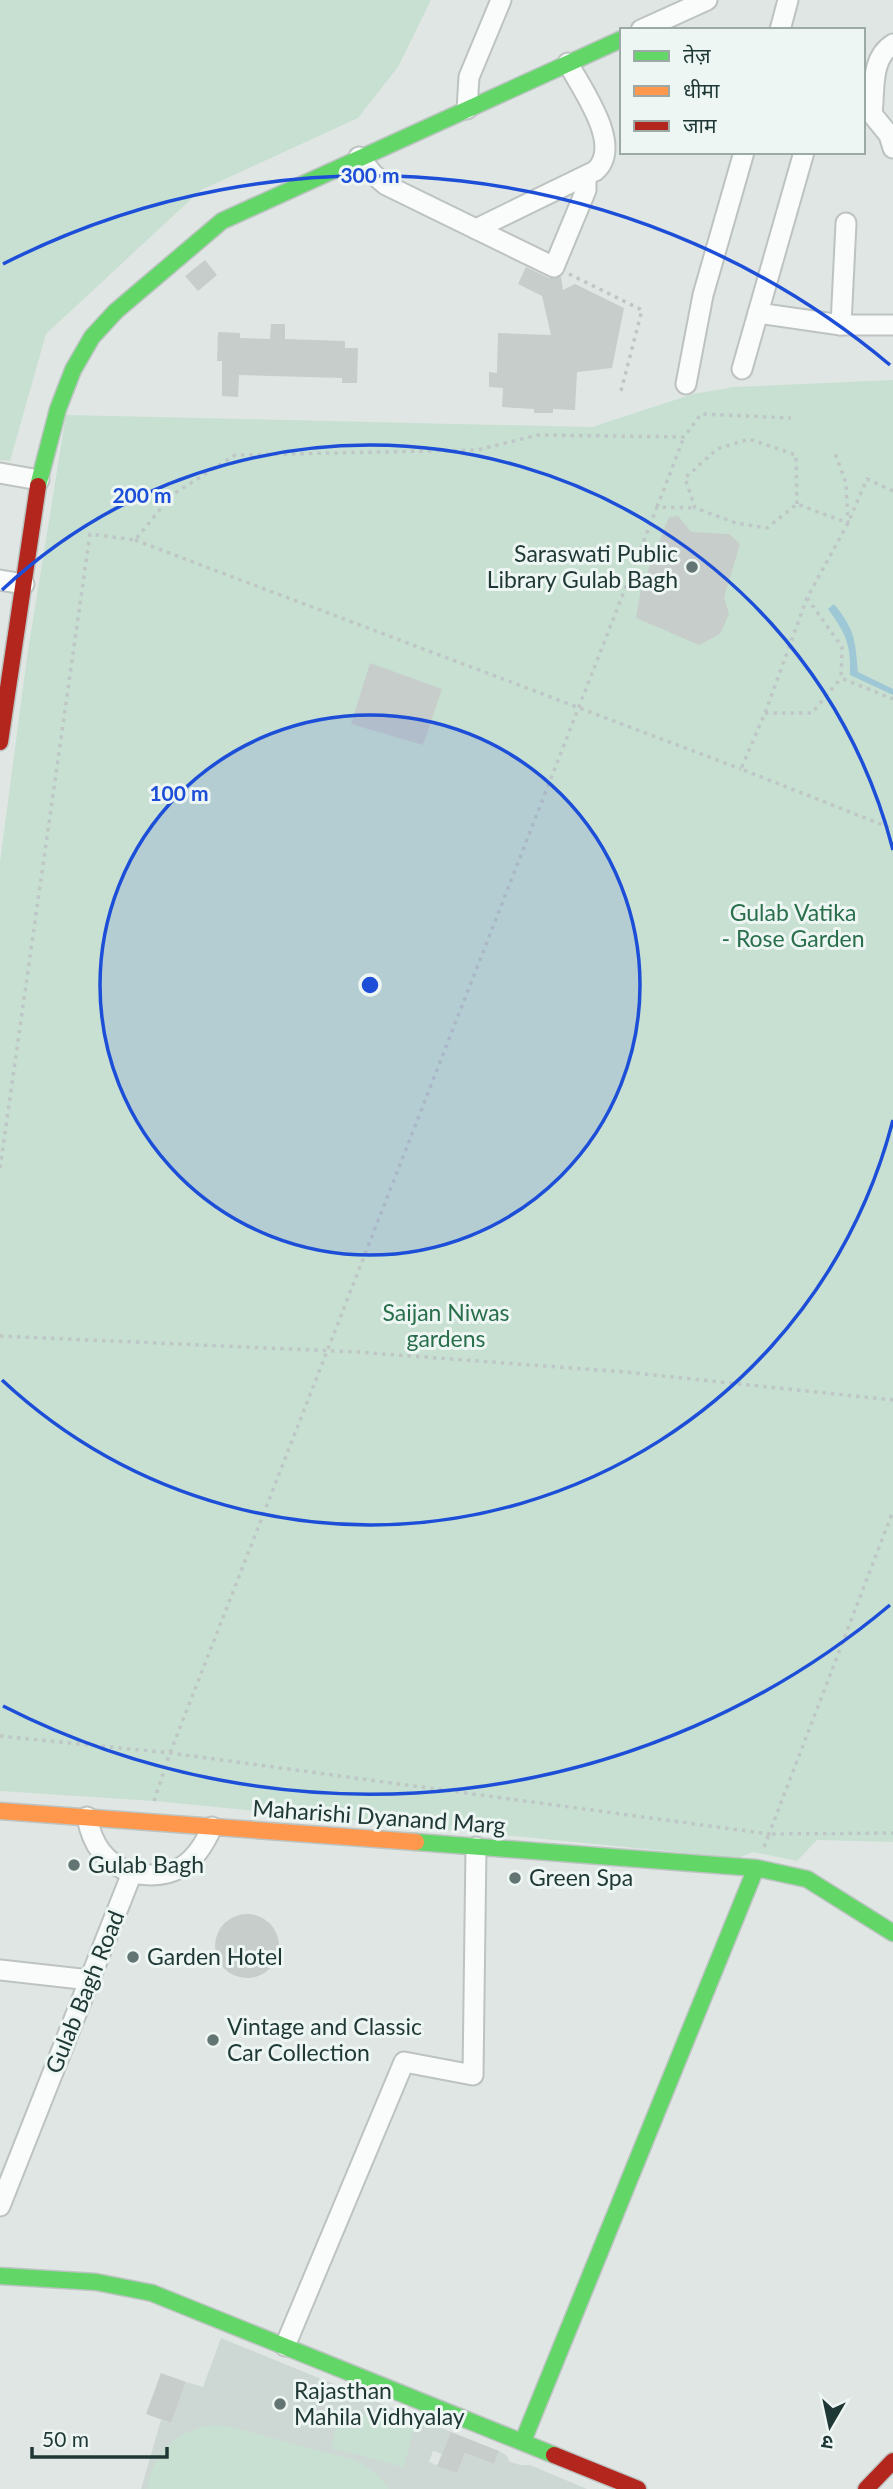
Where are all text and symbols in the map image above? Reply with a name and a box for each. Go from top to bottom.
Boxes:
legend [620,28,865,154]
text: तेज़ [683,42,711,67]
text: धीमा [683,77,720,102]
text: जाम [683,112,717,137]
text: 300 m [340,162,400,187]
text: 200 m [112,482,172,507]
place label: Saraswati Public Library Gulab Bagh [487,539,678,593]
marker: Saraswati Public Library Gulab Bagh [684,559,700,575]
text: 100 m [149,780,209,805]
park label: Gulab Vatika - Rose Garden [721,898,865,952]
centre of rings [358,973,382,997]
park label: Saijan Niwas gardens [382,1298,510,1352]
street label: Maharishi Dyanand Marg [252,1793,507,1839]
place label: Gulab Bagh [88,1850,204,1878]
marker: Gulab Bagh [66,1857,82,1873]
place label: Green Spa [529,1863,633,1891]
marker: Green Spa [507,1870,523,1886]
street label: Gulab Bagh Road [39,1906,129,2077]
place label: Garden Hotel [147,1942,283,1970]
marker: Garden Hotel [125,1949,141,1965]
place label: Vintage and Classic Car Collection [227,2012,422,2066]
marker: Vintage and Classic Car Collection [205,2032,221,2048]
place label: Rajasthan Mahila Vidhyalay [294,2376,465,2430]
north arrow [795,2391,865,2461]
marker: Rajasthan Mahila Vidhyalay [272,2396,288,2412]
scale bar [32,2416,166,2460]
text: 50 m [42,2426,89,2451]
text: उ [819,2431,835,2456]

